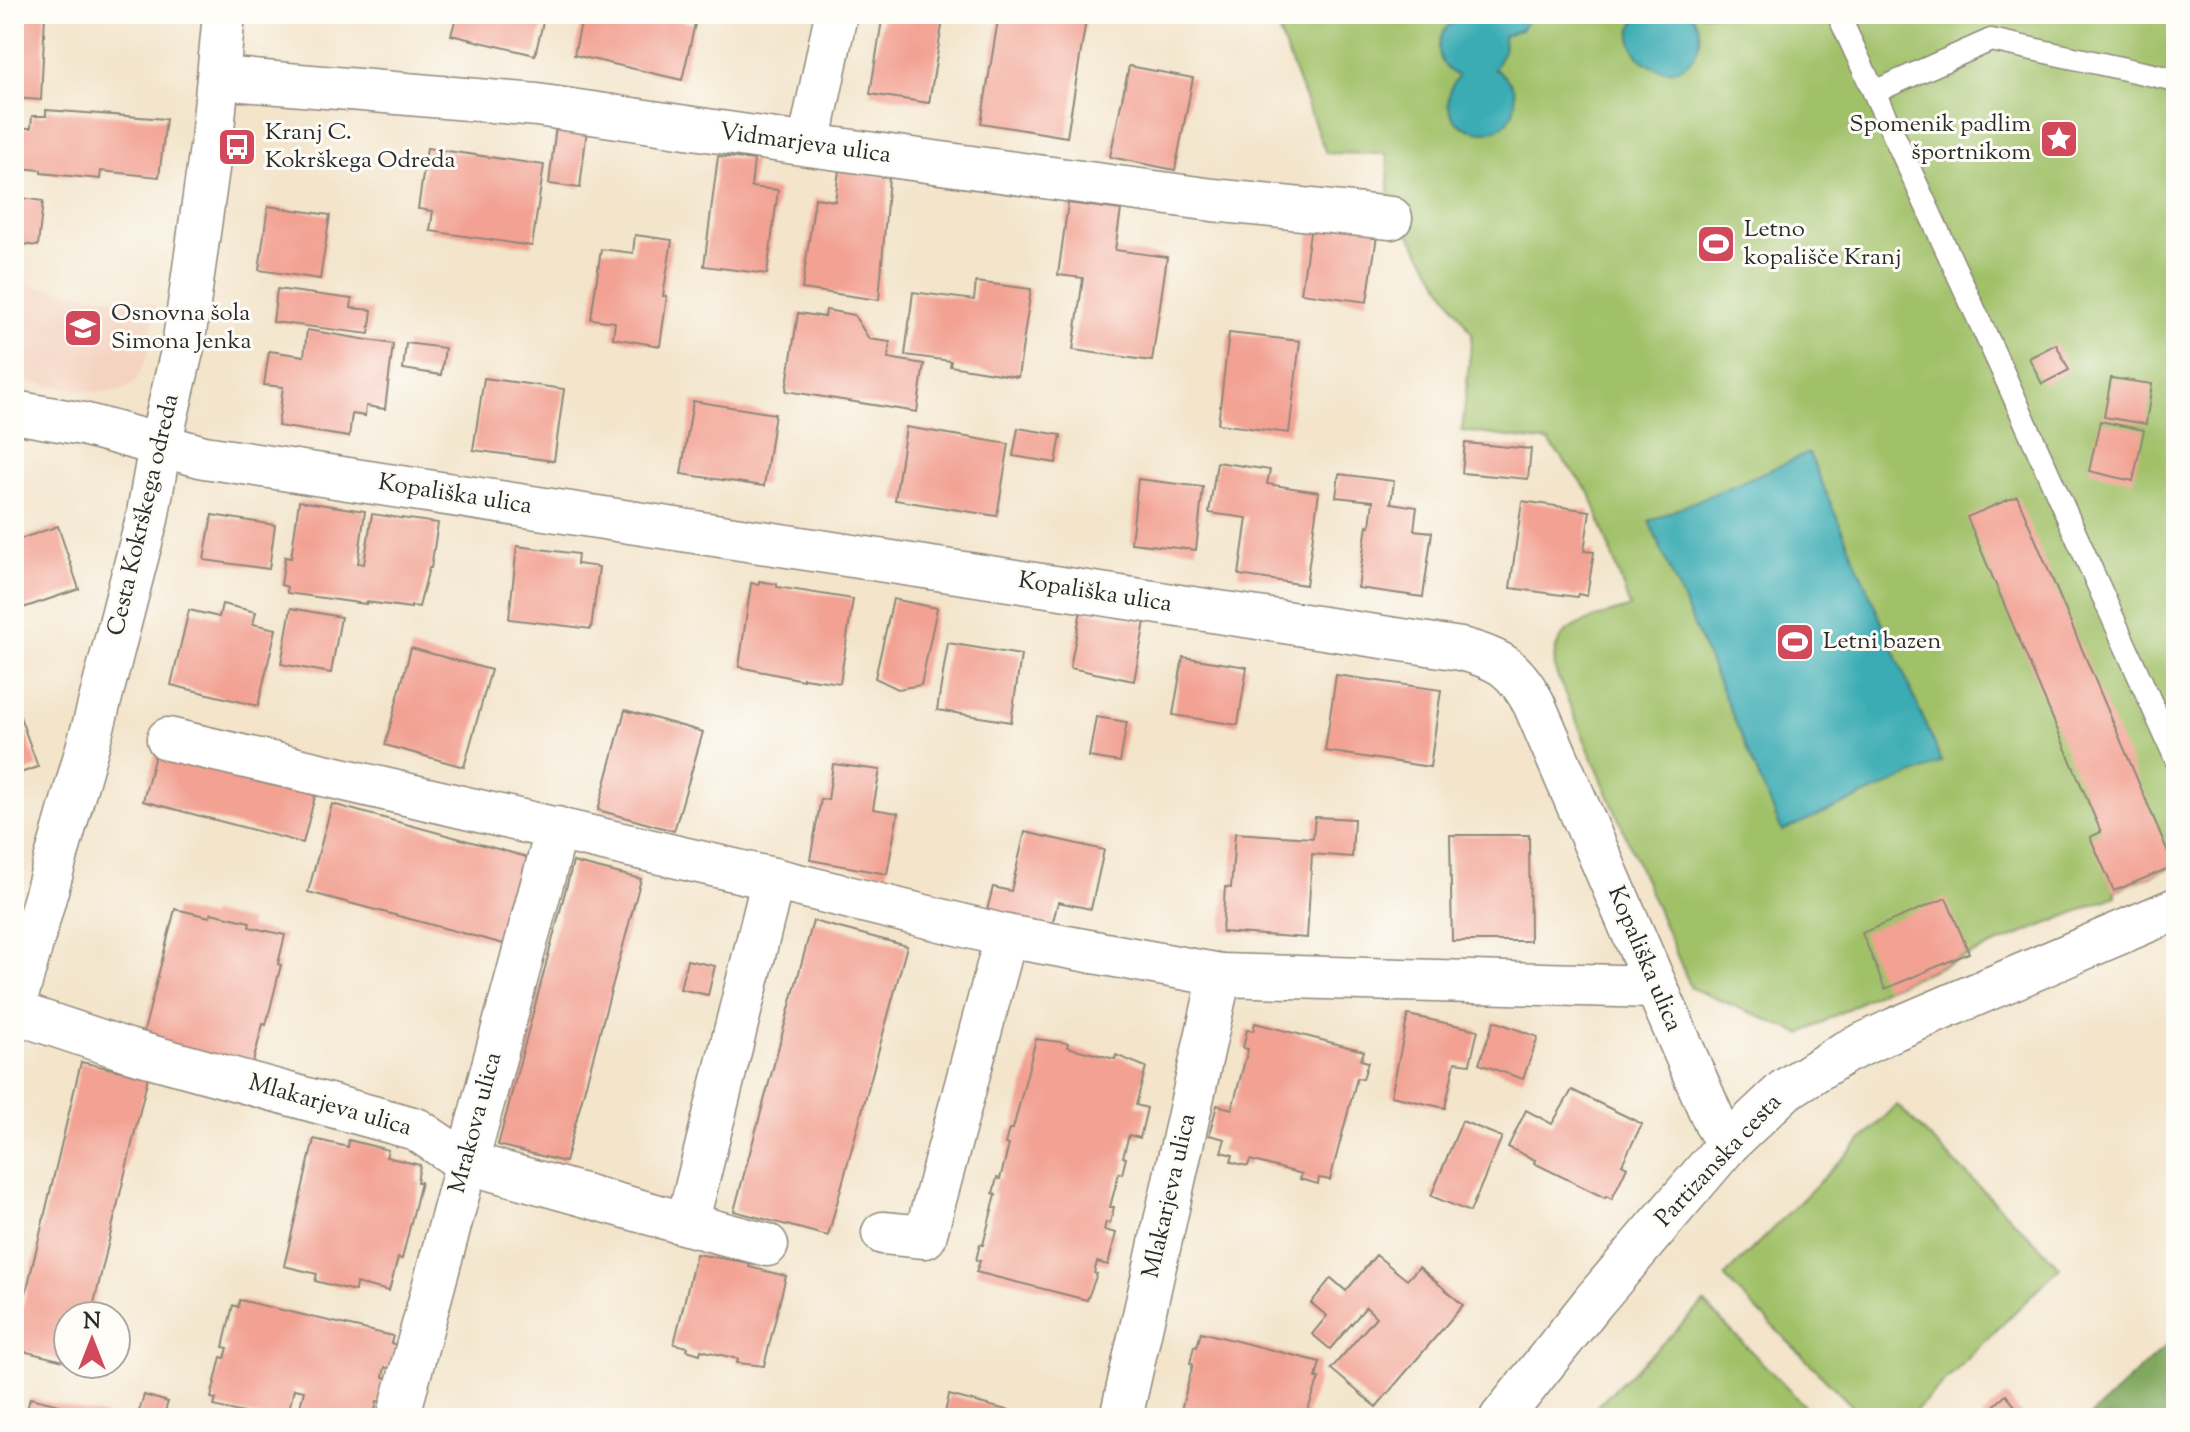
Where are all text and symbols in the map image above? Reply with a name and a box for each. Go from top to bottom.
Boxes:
place label: Spomenik padlim športnikom [1849,108,2031,170]
street label: Vidmarjeva ulica [717,115,893,173]
place label: Kranj C. Kokrškega Odreda [265,116,456,178]
place icon: Spomenik padlim športnikom [2038,118,2080,160]
bus stop icon: Kranj C. Kokrškega Odreda [216,126,258,168]
place label: Letno kopališče Kranj [1744,213,1901,275]
sports icon: Letno kopališče Kranj [1695,223,1737,265]
place label: Osnovna šola Simona Jenka [111,297,252,359]
school or university icon: Osnovna šola Simona Jenka [62,307,104,349]
street label: Cesta Kokrškega odreda [100,391,188,639]
street label: Kopališka ulica [376,466,534,524]
street label: Kopališka ulica [1016,564,1174,622]
sports icon: Letni bazen [1774,621,1816,663]
place label: Letni bazen [1823,625,1942,659]
street label: Kopališka ulica [1598,881,1690,1037]
street label: Mrakova ulica [441,1049,511,1197]
street label: Mlakarjeva ulica [245,1066,415,1146]
street label: Partizanska cesta [1648,1087,1790,1235]
street label: Mlakarjeva ulica [1135,1110,1205,1282]
north arrow [52,1300,132,1380]
text: N [83,1307,101,1339]

